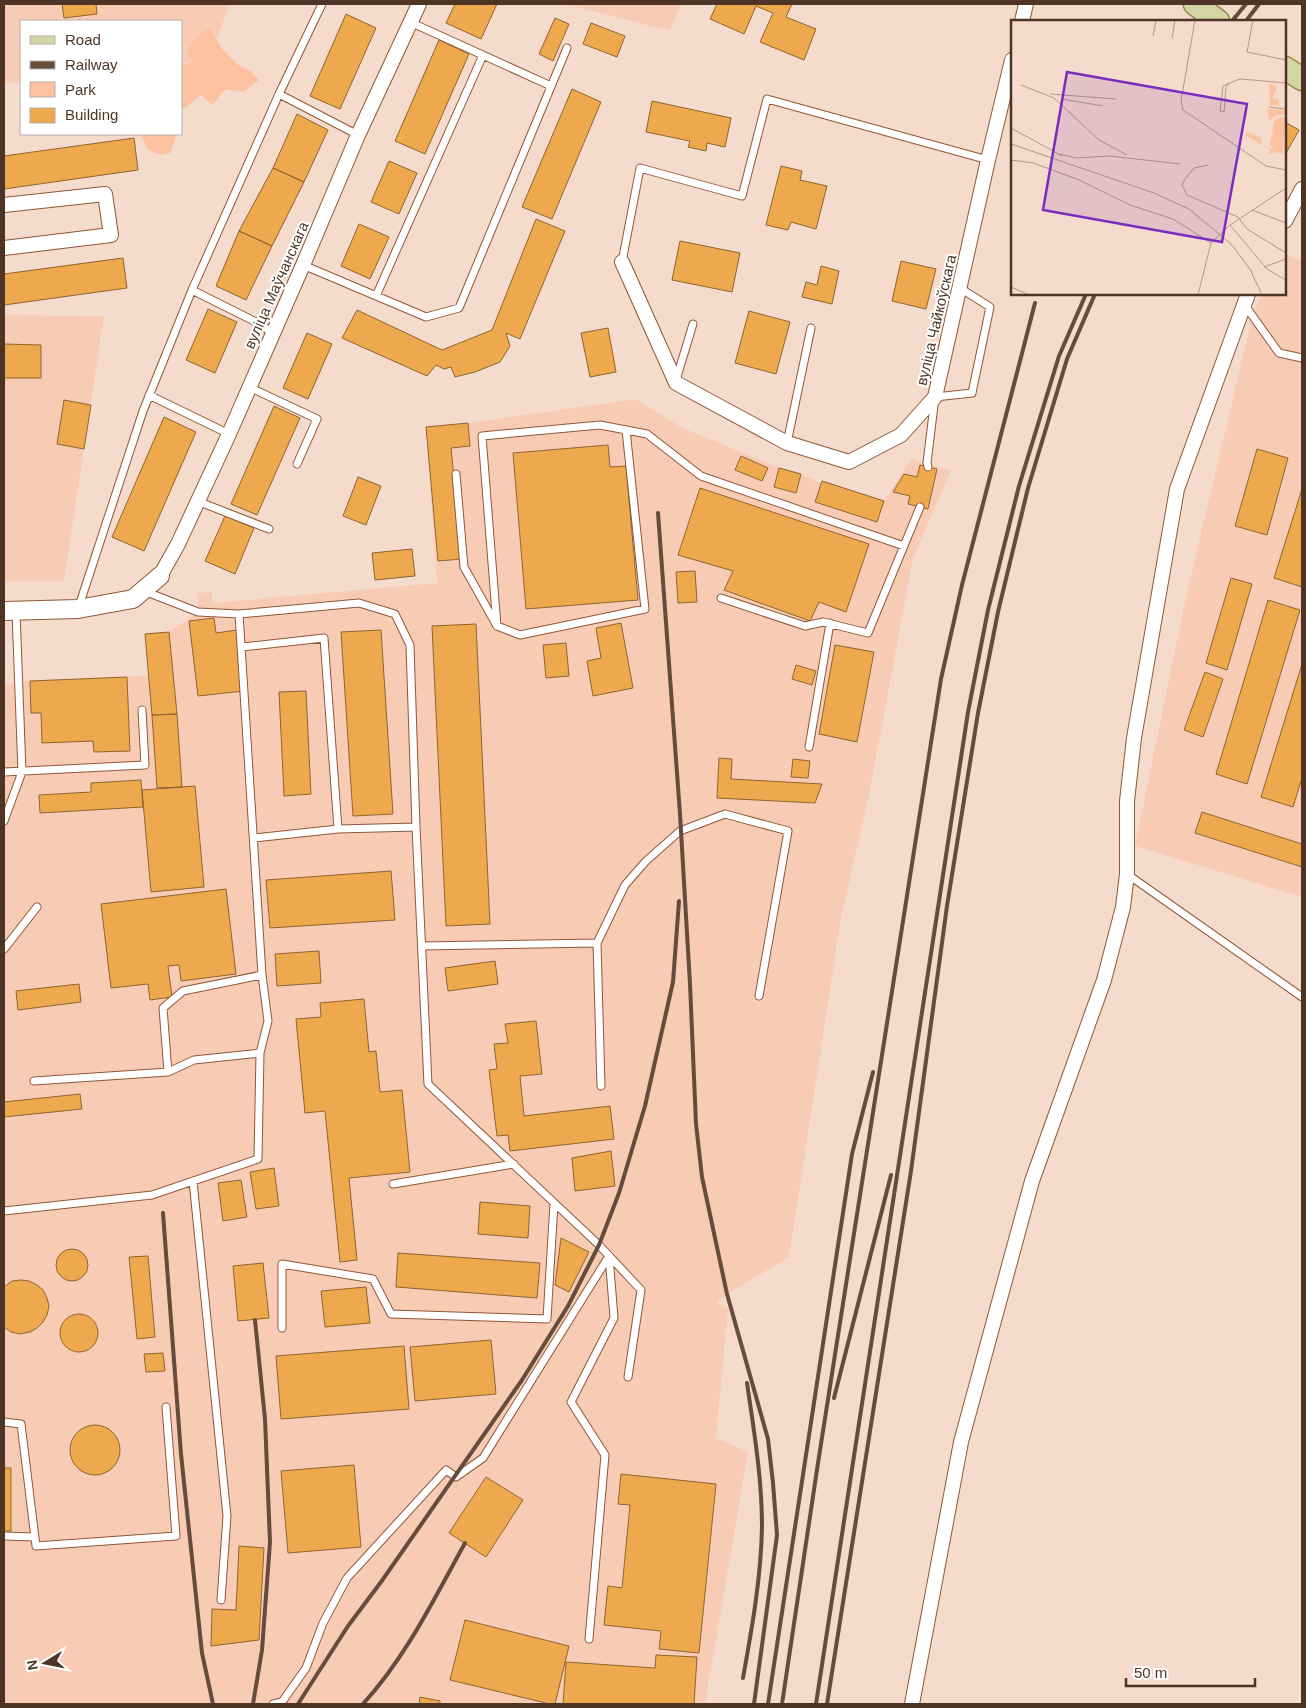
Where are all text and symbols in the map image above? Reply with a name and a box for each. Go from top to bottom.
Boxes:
legend [20,20,182,135]
inset map [1011,20,1286,295]
text: Road [65,31,101,48]
text: Railway [65,56,118,73]
text: Park [65,81,96,98]
text: Building [65,106,118,123]
street label: вуліца Маўчанскага [240,218,312,351]
street label: вуліца Чайкоўскага [913,252,959,387]
north arrow [20,1638,70,1688]
scale bar [1126,1656,1255,1688]
text: N [23,1659,41,1672]
text: 50 m [1134,1664,1167,1681]

